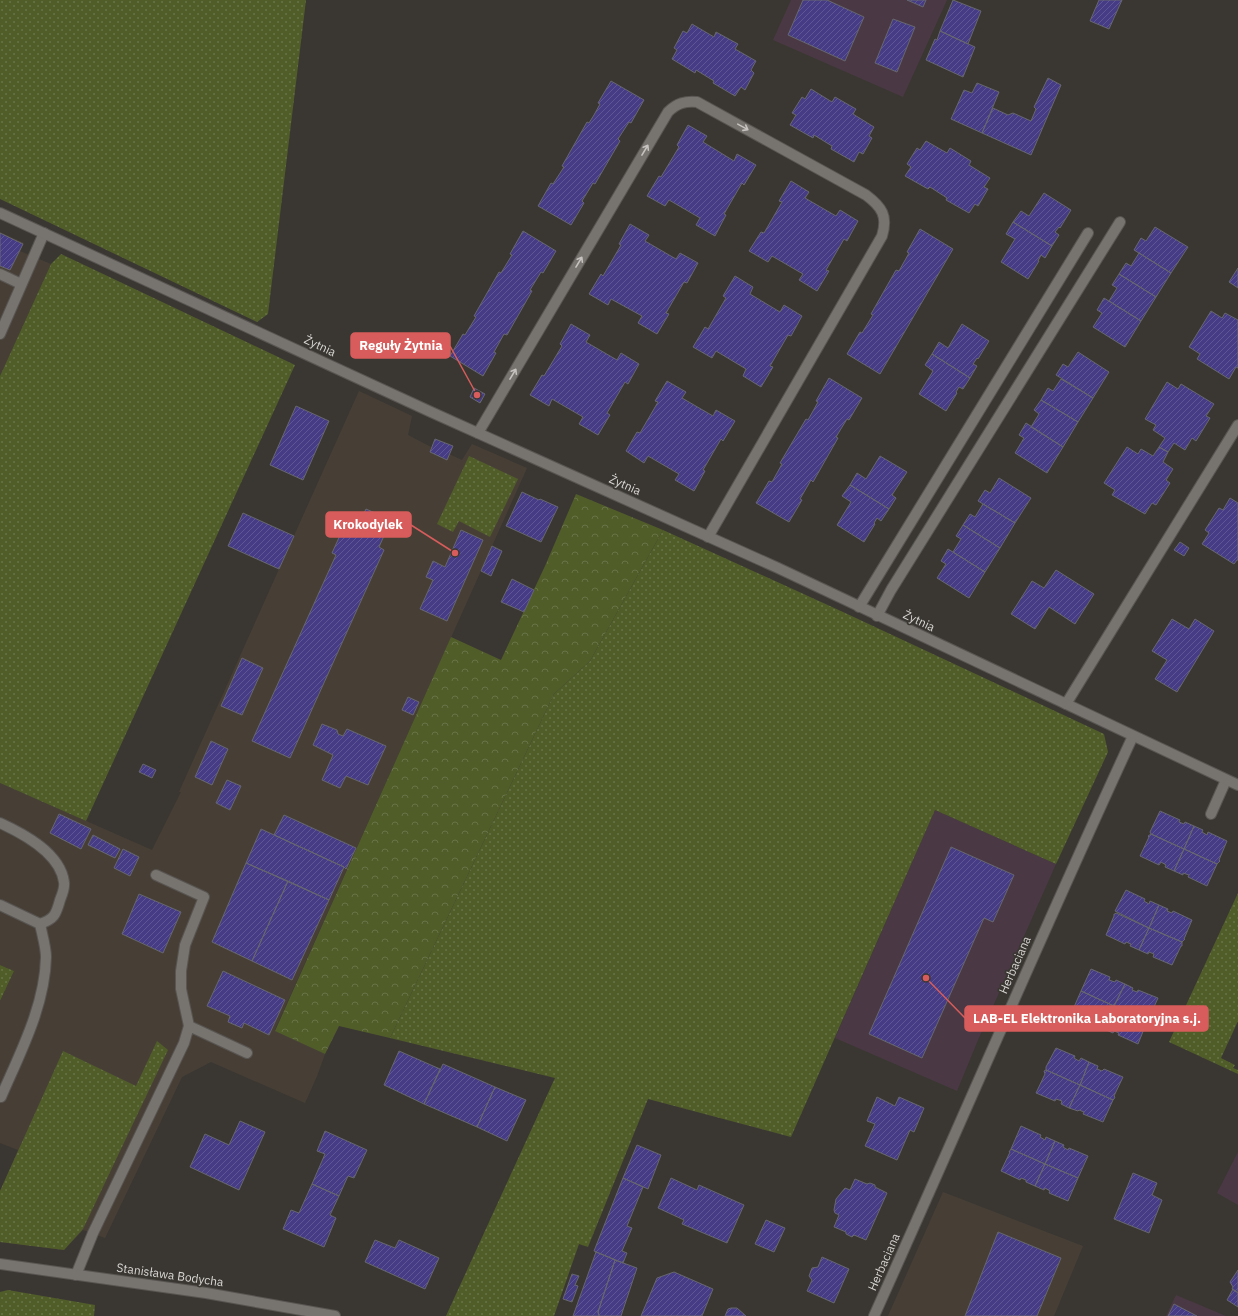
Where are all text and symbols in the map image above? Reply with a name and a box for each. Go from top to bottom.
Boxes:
one-way arrow [737,124,749,132]
one-way arrow [641,144,649,156]
one-way arrow [575,256,583,268]
street label: Żytnia [302,332,339,360]
callout: Reguły Żytnia [351,333,450,358]
text: Reguły Żytnia [359,337,443,354]
one-way arrow [509,368,517,380]
street label: Żytnia [607,471,644,498]
callout: Krokodylek [326,512,411,537]
text: Krokodylek [333,516,403,533]
street label: Żytnia [901,607,938,635]
street label: Herbaciana [995,933,1034,996]
callout: LAB-EL Elektronika Laboratoryjna s.j. [965,1006,1208,1031]
text: LAB-EL Elektronika Laboratoryjna s.j. [973,1010,1201,1027]
street label: Herbaciana [864,1230,903,1293]
street label: Stanisława Bodycha [116,1260,225,1290]

